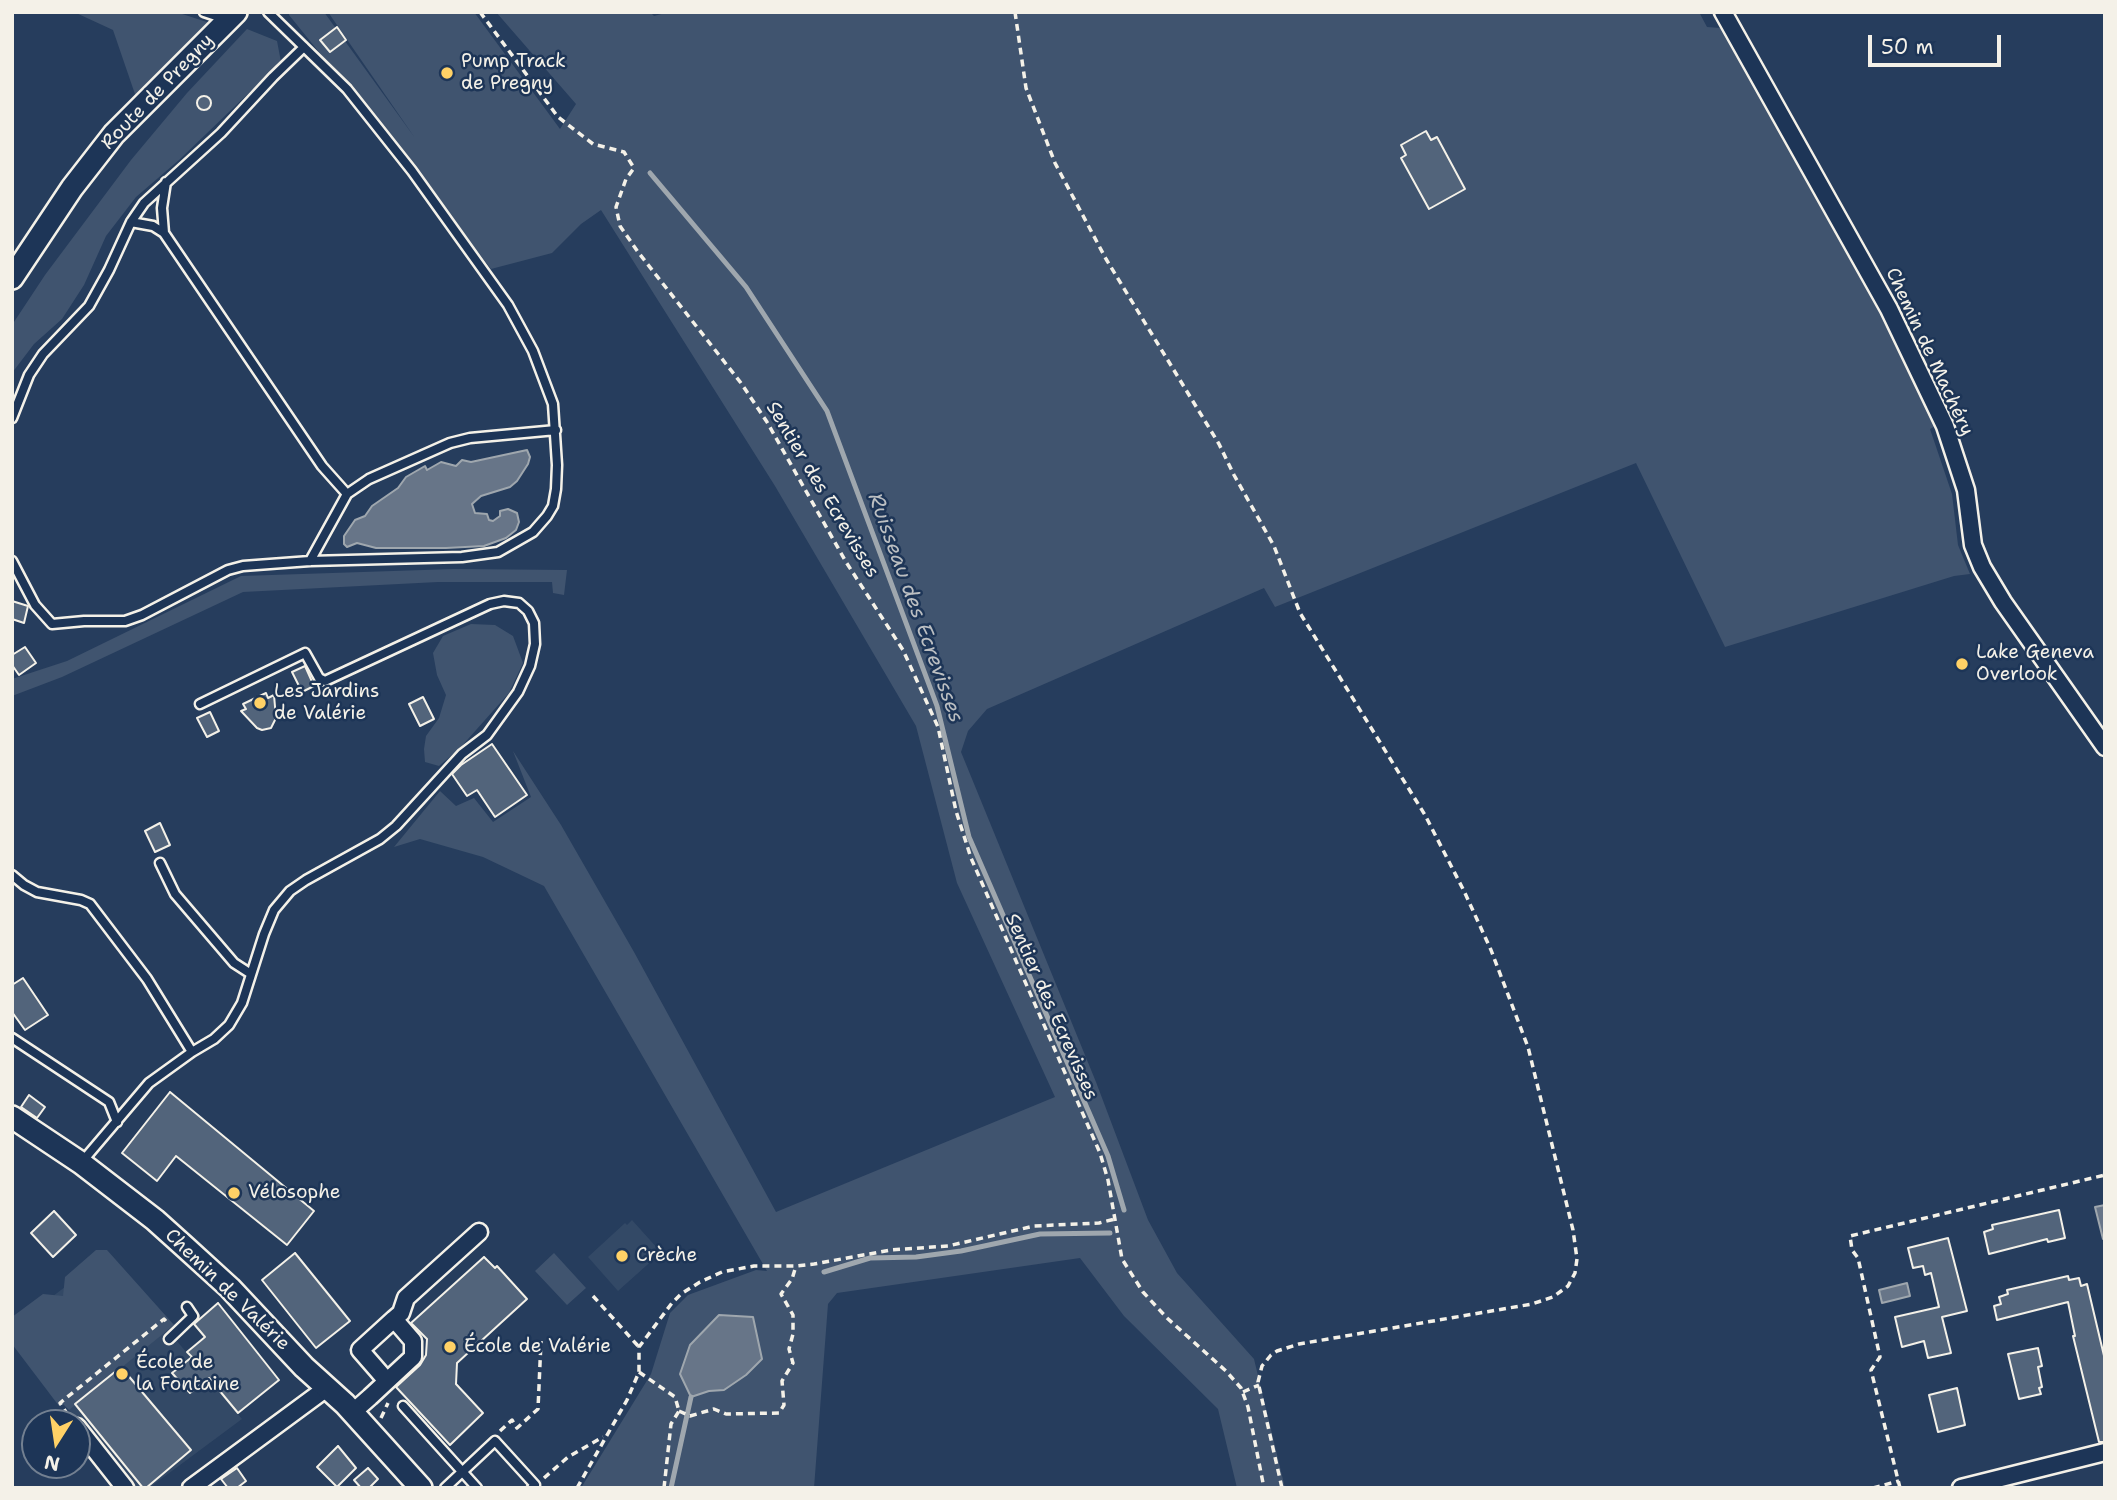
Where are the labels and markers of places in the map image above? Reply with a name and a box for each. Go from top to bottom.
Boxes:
place label: Pump Track de Pregny [461,51,566,95]
marker: Pump Track de Pregny [439,65,455,81]
place label: Lake Geneva Overlook [1976,642,2094,686]
marker: Lake Geneva Overlook [1954,656,1970,672]
place label: Les Jardins de Valérie [274,681,379,725]
marker: Les Jardins de Valérie [252,695,268,711]
place label: Vélosophe [248,1182,340,1204]
marker: Vélosophe [226,1185,242,1201]
place label: Crèche [636,1245,697,1267]
marker: Crèche [614,1248,630,1264]
place label: École de Valérie [464,1336,611,1358]
marker: École de Valérie [442,1339,458,1355]
place label: École de la Fontaine [136,1352,240,1396]
marker: École de la Fontaine [114,1366,130,1382]

